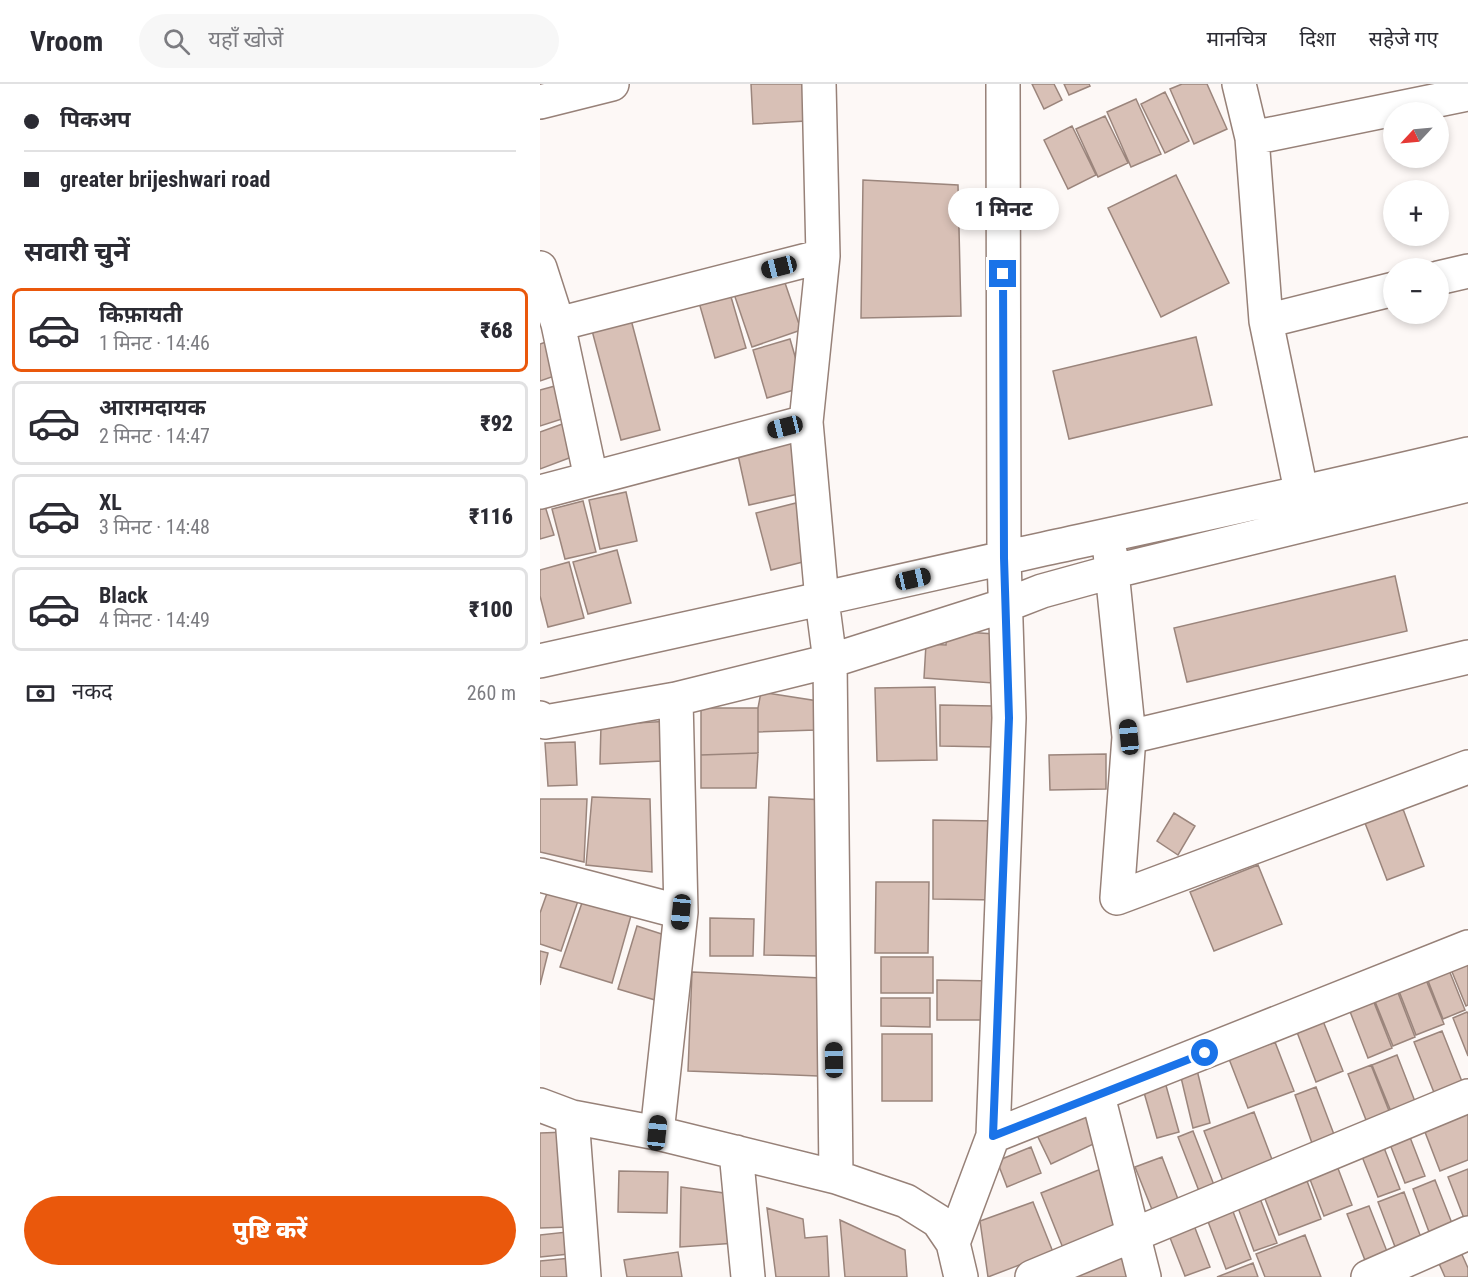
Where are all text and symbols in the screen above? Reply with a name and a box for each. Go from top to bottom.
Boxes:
search box [139,14,559,68]
text: Vroom [30,25,103,58]
icon: search [160,25,193,58]
text: यहाँ खोजें [208,27,283,52]
text: मानचित्र [1206,27,1267,51]
text: दिशा [1300,27,1336,51]
text: सहेजे गए [1369,27,1438,51]
north arrow [1383,102,1449,168]
map controls [1383,102,1449,324]
text: पिकअप [60,107,131,132]
text: greater brijeshwari road [60,167,270,192]
button: + [1383,180,1449,246]
callout: 1 मिनट [948,187,1058,229]
text: 1 मिनट [975,197,1032,221]
text: सवारी चुनें [24,236,130,268]
car [759,254,799,280]
button: − [1383,258,1449,324]
route end [989,260,1016,287]
text: किफ़ायती [99,302,183,327]
icon: car [27,303,81,357]
text: ₹68 [480,318,513,343]
text: 1 मिनट · 14:46 [99,331,210,355]
text: आरामदायक [99,395,206,420]
icon: car [27,396,81,450]
text: ₹92 [480,411,513,436]
car [765,414,805,440]
text: 2 मिनट · 14:47 [99,424,210,448]
icon: car [27,489,81,543]
text: XL [99,490,122,515]
text: ₹116 [469,504,513,529]
text: 3 मिनट · 14:48 [99,515,210,539]
car [893,566,933,592]
icon: car [27,582,81,636]
text: Black [99,583,148,608]
text: ₹100 [469,597,513,622]
text: 4 मिनट · 14:49 [99,608,210,632]
icon: cash [24,677,57,710]
text: नकद [72,679,113,704]
text: 260 m [467,681,516,705]
car [1118,718,1140,756]
car [670,893,692,931]
route start [1191,1039,1218,1066]
car [825,1042,843,1078]
car [646,1114,668,1152]
button: पुष्टि करें [24,1196,516,1265]

